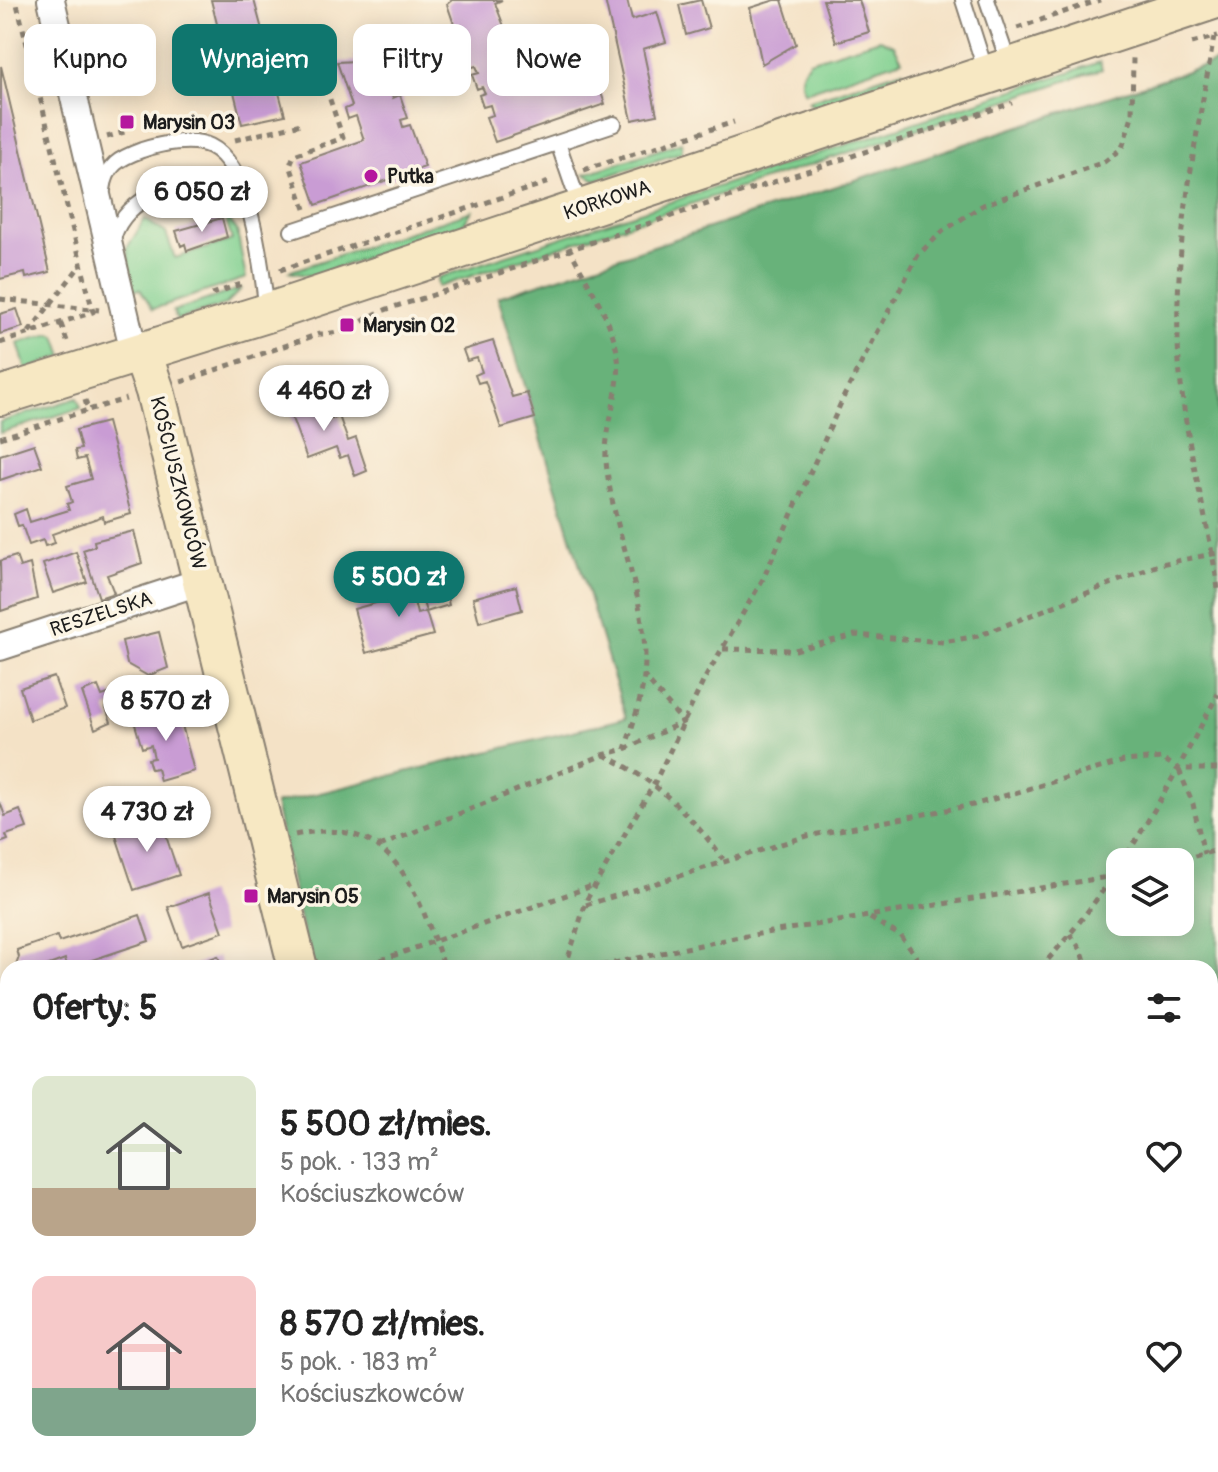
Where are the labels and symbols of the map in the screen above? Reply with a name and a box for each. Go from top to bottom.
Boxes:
place label: Marysin 03 [143,110,235,135]
marker: Marysin 03 [118,113,136,131]
place label: Putka [387,164,434,189]
pin: 6 050 zł [119,166,285,234]
marker: Putka [362,167,380,185]
street label: KORKOWA [560,174,654,226]
place label: Marysin 02 [363,313,455,338]
marker: Marysin 02 [338,316,356,334]
pin: 4 460 zł [241,365,407,433]
street label: KOŚCIUSZKOWCÓW [144,394,212,572]
pin: 5 500 zł [316,551,482,619]
street label: RESZELSKA [47,586,155,642]
pin: 8 570 zł [83,675,249,743]
pin: 4 730 zł [64,786,230,854]
place label: Marysin 05 [267,884,359,909]
marker: Marysin 05 [242,887,260,905]

